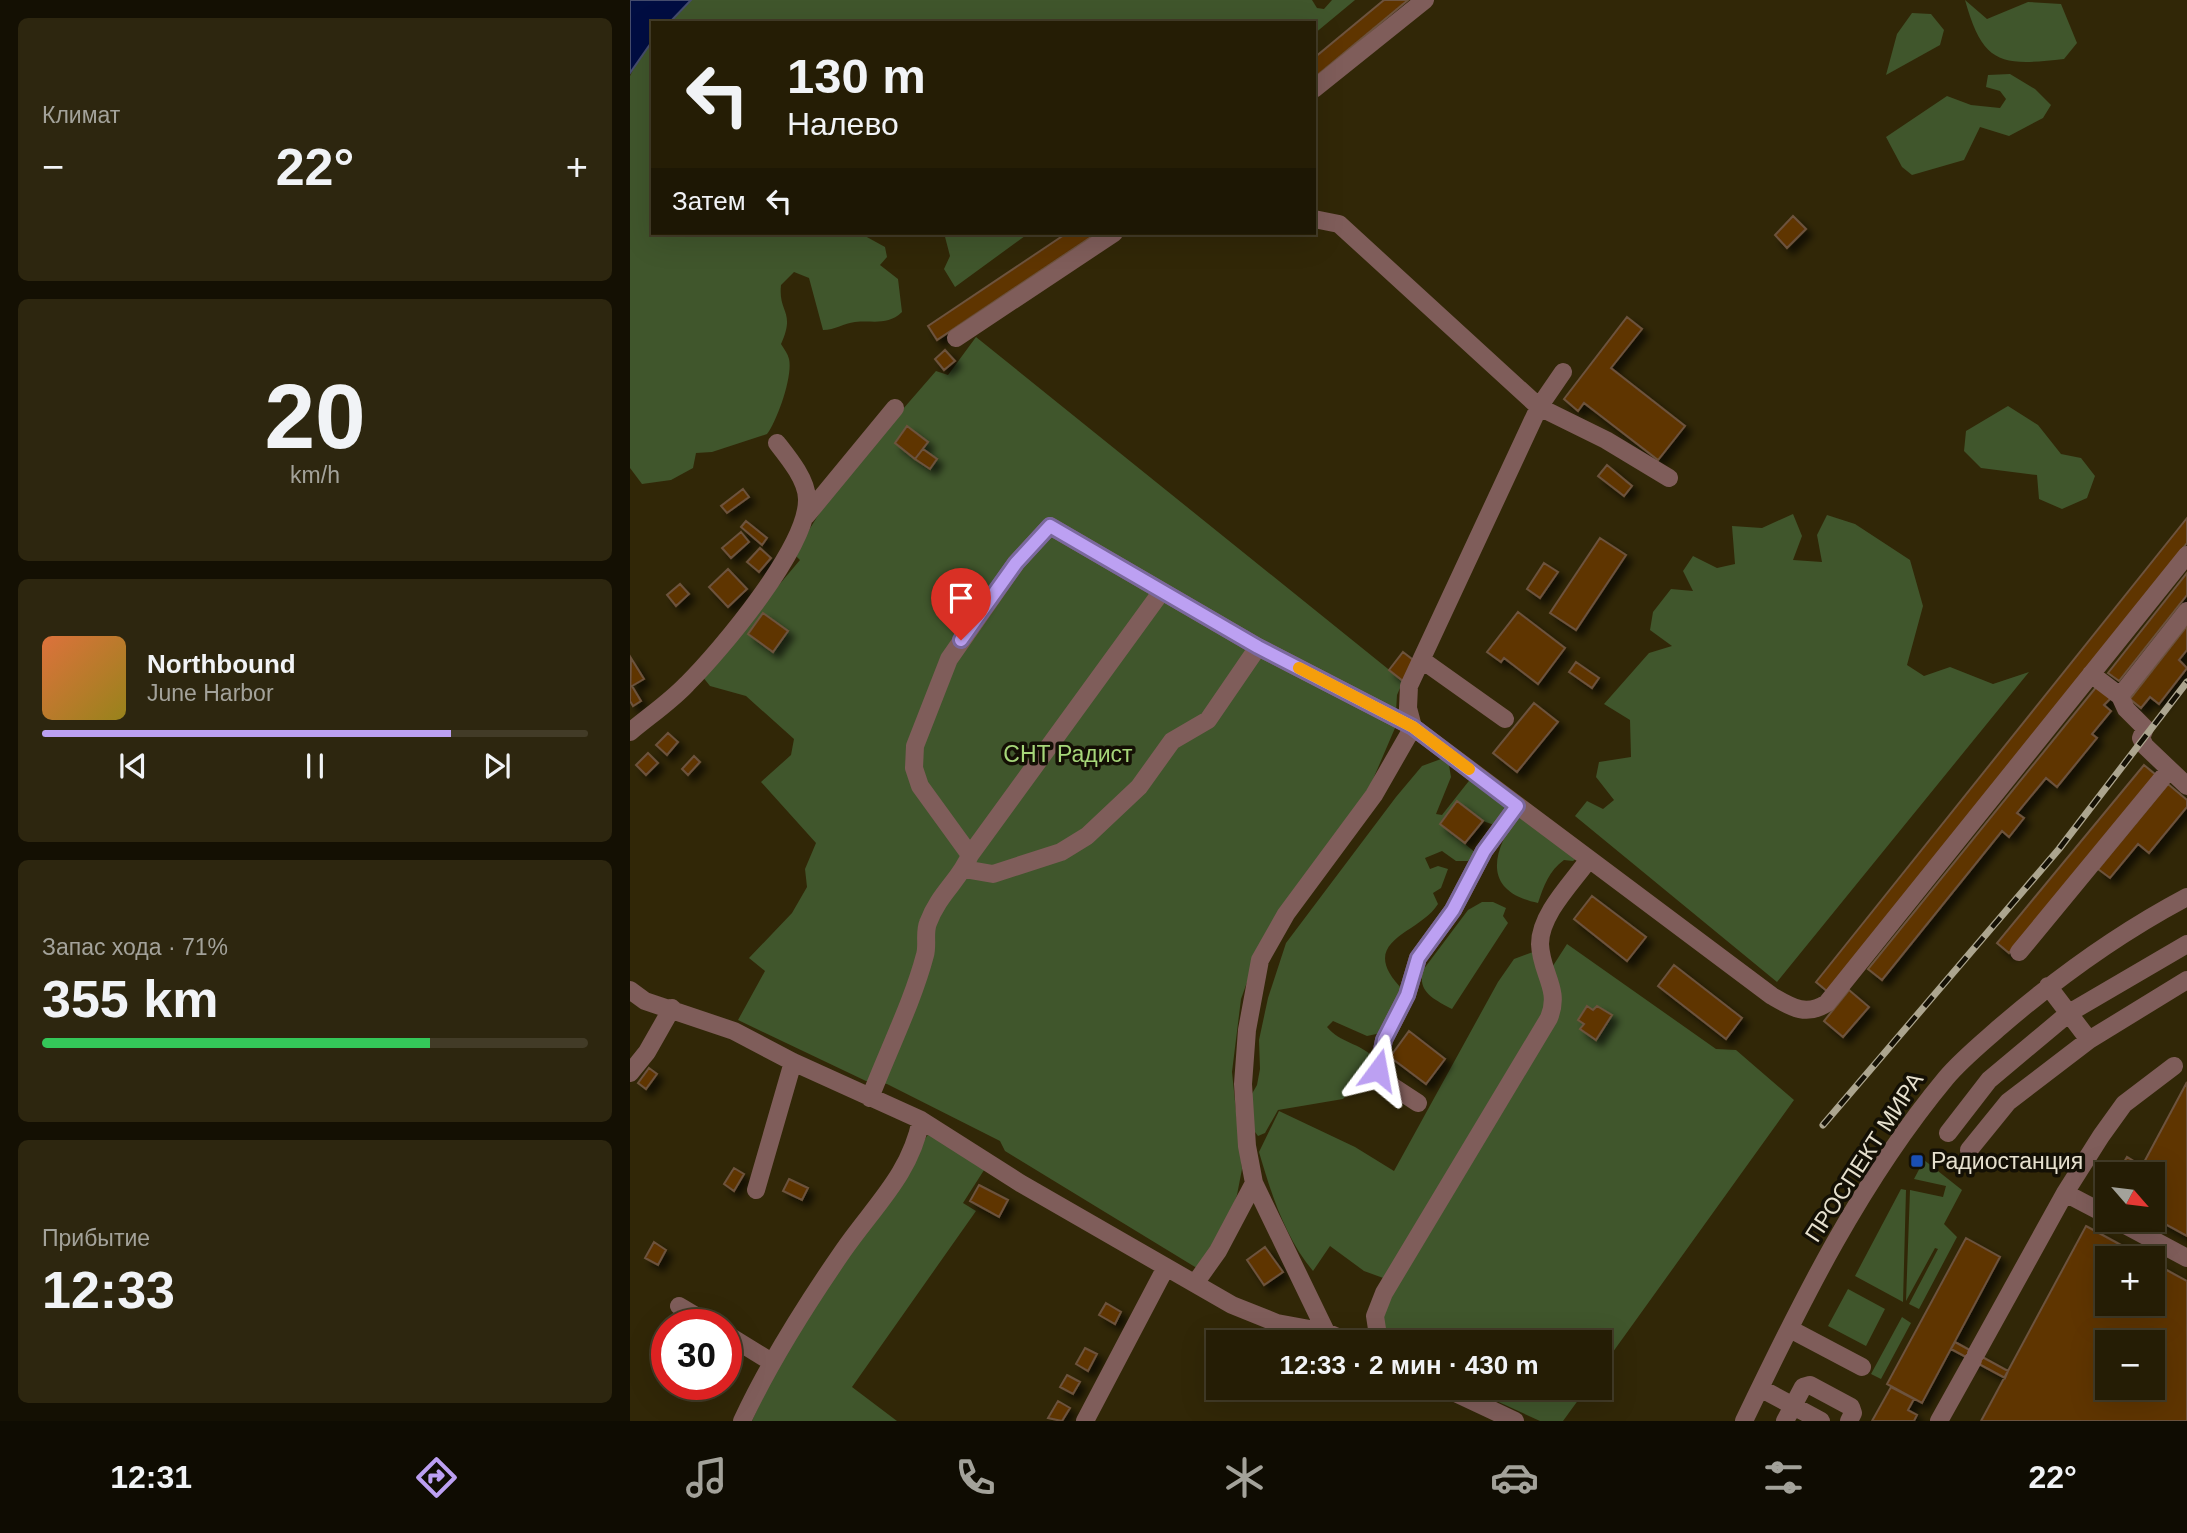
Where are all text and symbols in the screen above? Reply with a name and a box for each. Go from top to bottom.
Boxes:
icon: left [672,49,763,140]
text: 130 m [787,49,926,103]
text: Климат [42,102,120,128]
text: Налево [787,106,899,142]
text: 22° [276,138,354,196]
text: − [42,146,64,188]
text: + [566,146,588,188]
icon: left [760,182,798,220]
text: Затем [672,186,746,216]
text: 20 [264,366,366,467]
text: km/h [290,462,340,488]
pin [931,568,991,640]
icon: arrive [942,579,980,617]
text: Northbound [147,649,296,679]
text: June Harbor [147,680,274,706]
park label: СНТ Радист [1003,741,1133,767]
icon: previous [114,747,152,785]
icon: pause [296,747,334,785]
icon: next [478,747,516,785]
text: Запас хода · 71% [42,934,228,960]
text: 355 km [42,970,218,1028]
position arrow [1341,1033,1415,1107]
street label: ПРОСПЕКТ МИРА [1800,1067,1929,1246]
place label: Радиостанция [1931,1148,2083,1174]
marker: Радиостанция [1909,1153,1925,1169]
north arrow [2095,1162,2165,1232]
map controls [2095,1162,2165,1400]
text: Прибытие [42,1225,150,1251]
button: + [2095,1246,2165,1316]
text: 12:33 [42,1261,175,1319]
speed limit sign: 30 [651,1309,742,1400]
button: − [2095,1330,2165,1400]
text: 12:33 · 2 мин · 430 m [1279,1350,1539,1380]
icon: directions [412,1453,461,1502]
icon: music [682,1453,731,1502]
icon: phone [951,1453,1000,1502]
icon: climate [1220,1453,1269,1502]
icon: car [1490,1453,1539,1502]
icon: filters [1759,1453,1808,1502]
text: 12:31 [110,1459,192,1495]
text: 22° [2028,1459,2077,1495]

